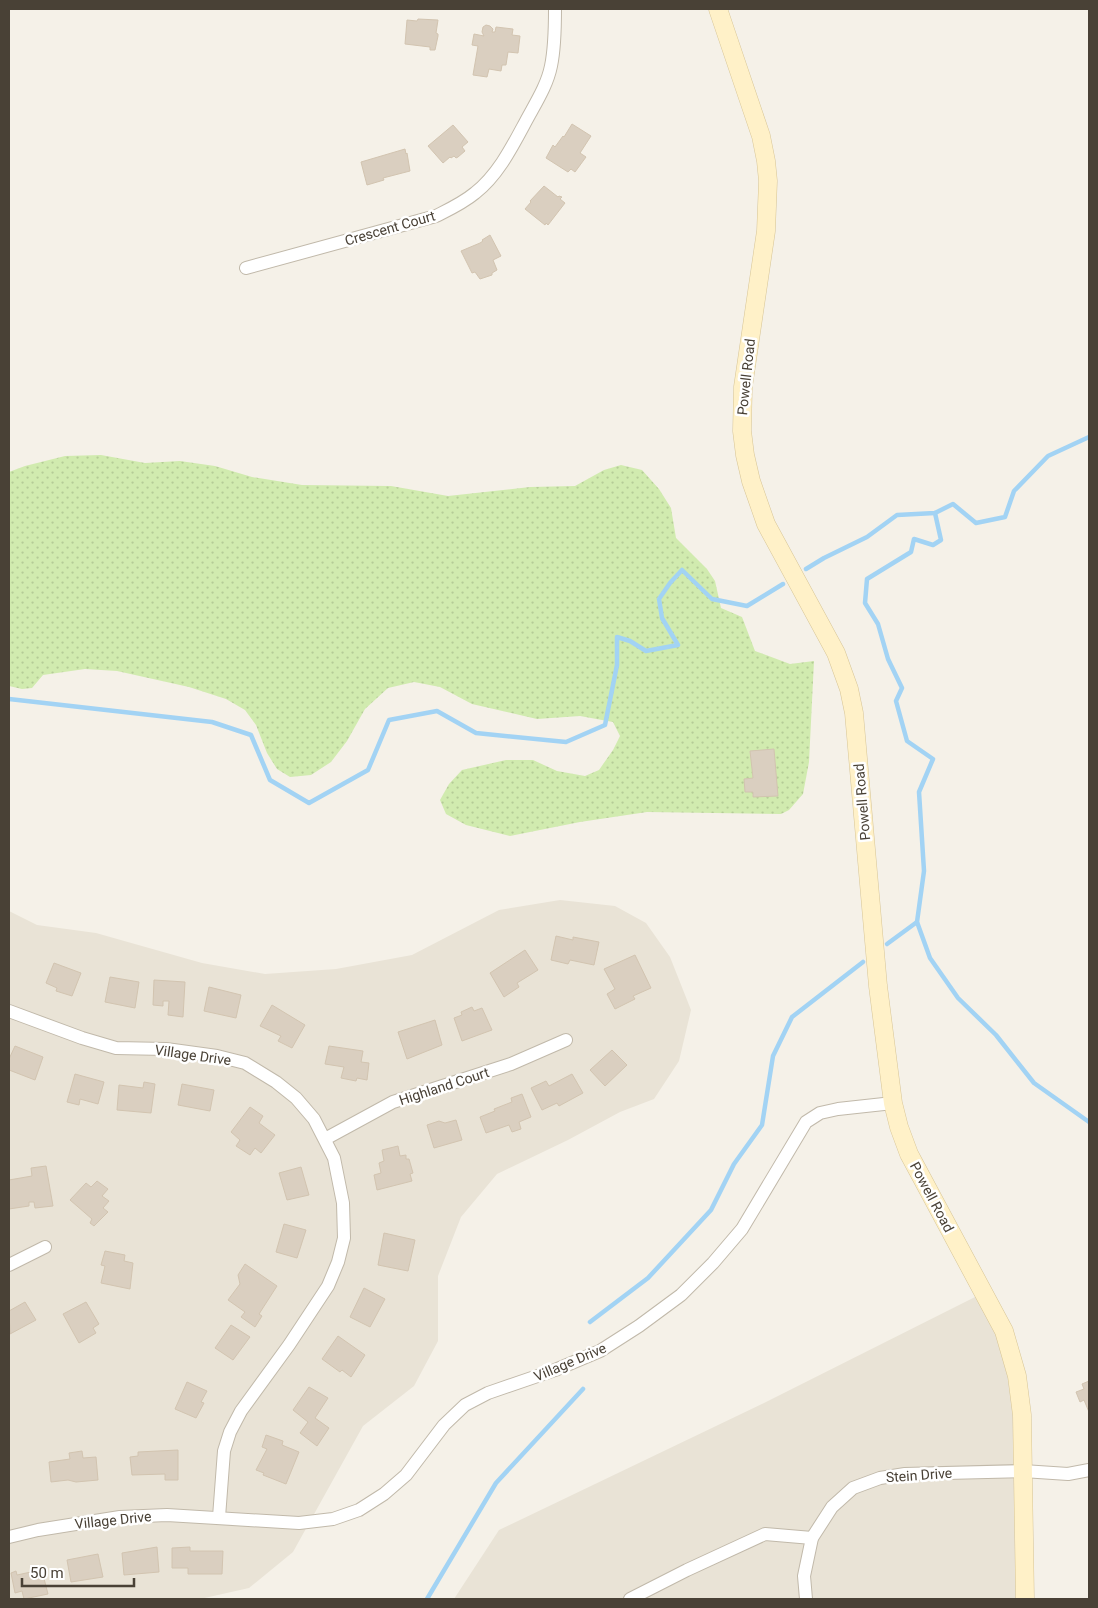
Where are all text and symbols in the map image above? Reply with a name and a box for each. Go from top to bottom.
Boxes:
street label: Crescent Court [343,207,437,249]
street label: Powell Road [734,338,758,416]
street label: Powell Road [851,763,873,841]
street label: Village Drive [154,1042,232,1068]
street label: Highland Court [397,1064,491,1108]
street label: Powell Road [907,1159,957,1235]
street label: Village Drive [531,1340,609,1384]
street label: Stein Drive [885,1465,953,1485]
street label: Village Drive [74,1508,152,1532]
scale bar [22,1556,135,1588]
text: 50 m [30,1564,64,1582]

